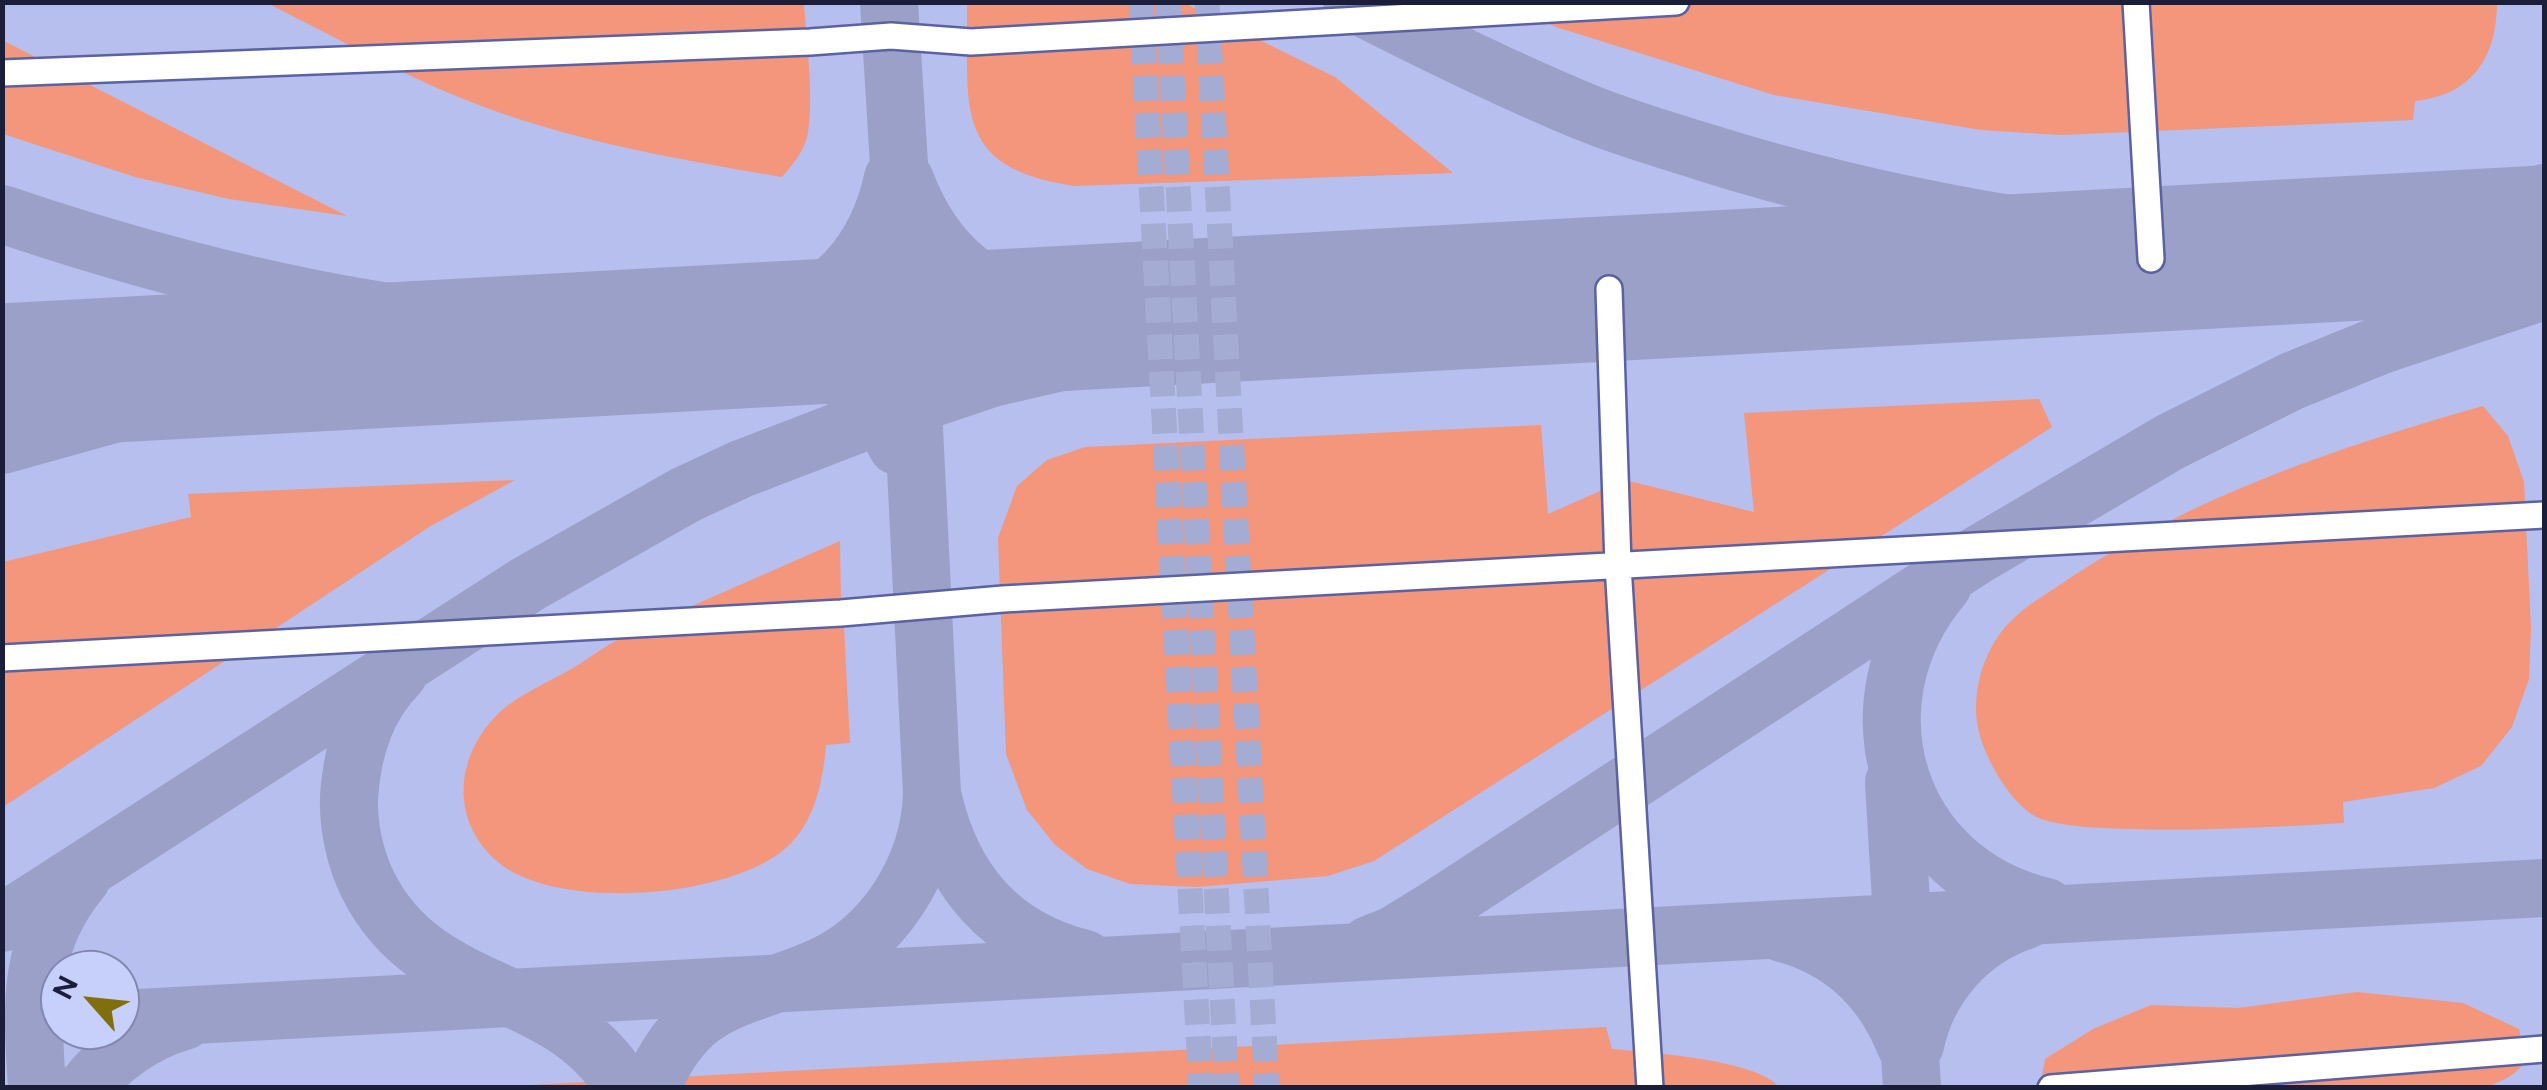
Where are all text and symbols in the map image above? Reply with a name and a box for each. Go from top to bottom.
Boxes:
north arrow [40,950,140,1050]
text: N [45,970,85,1005]

